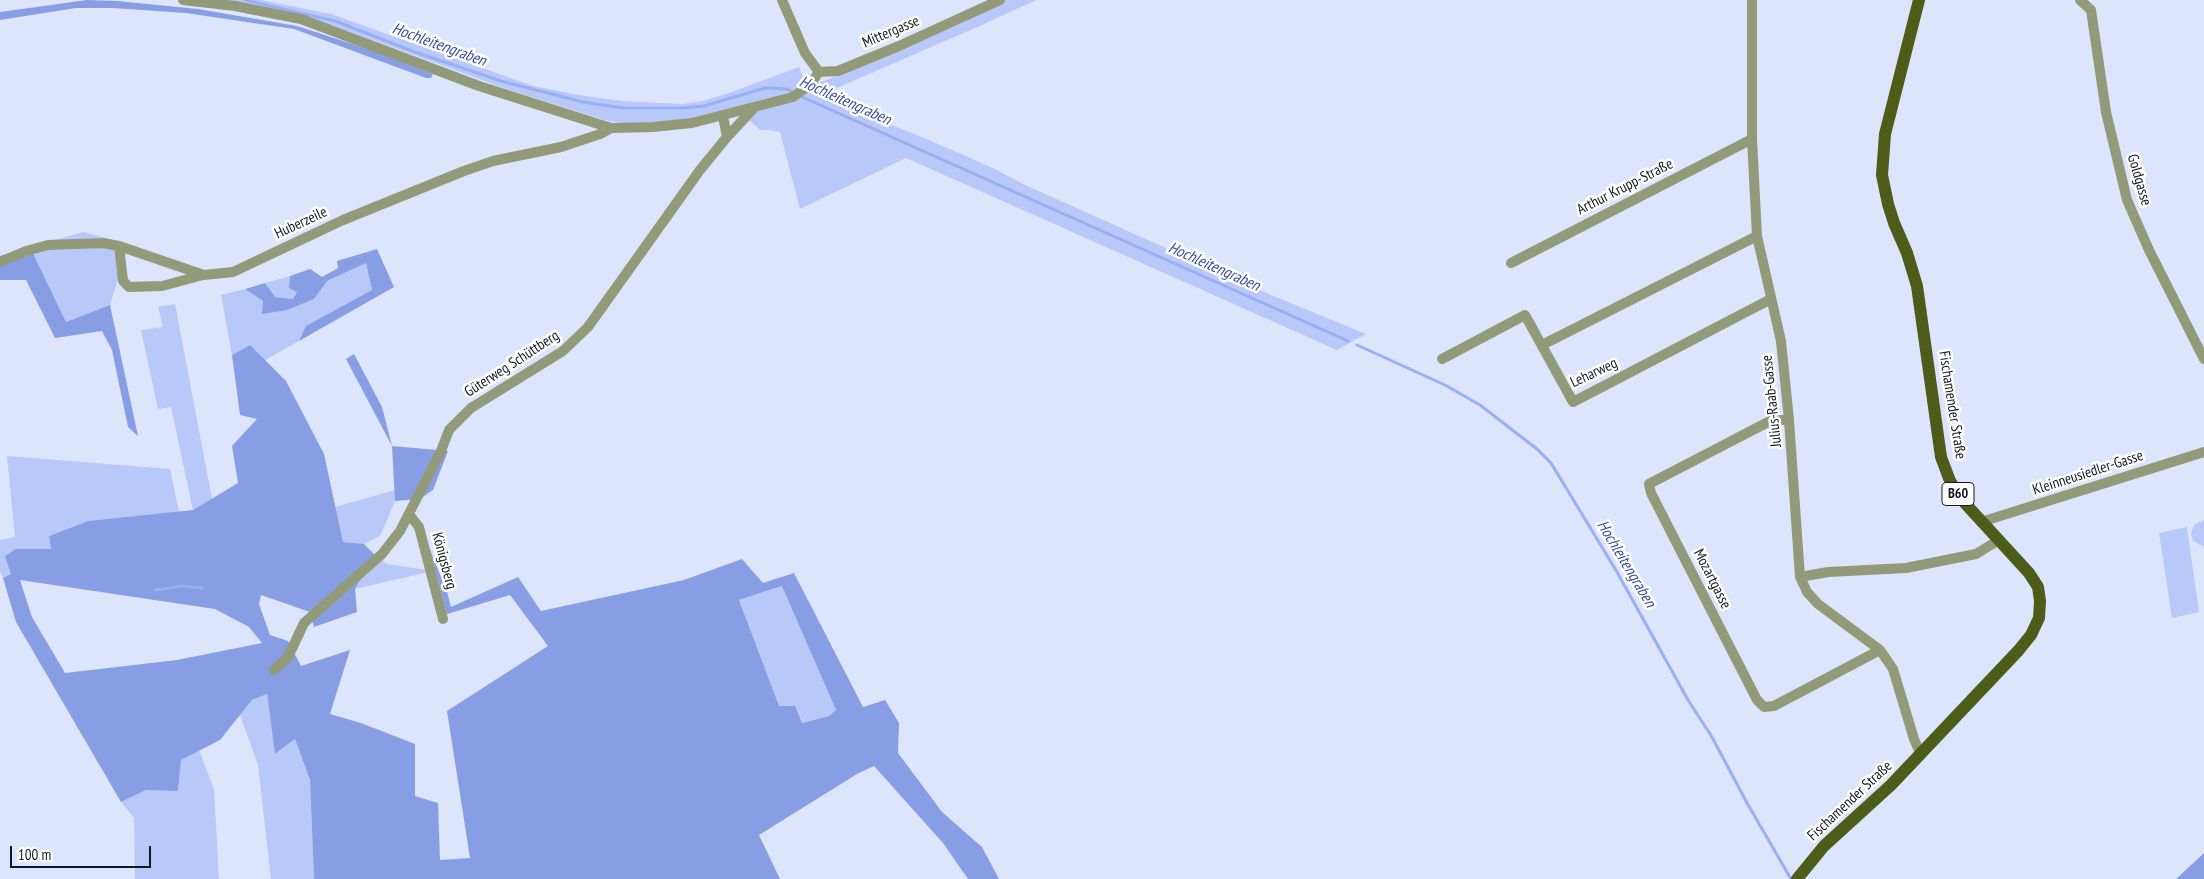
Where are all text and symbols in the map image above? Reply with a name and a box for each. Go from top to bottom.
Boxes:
street label: Mittergasse [860,12,922,52]
water label: Hochleitengraben [390,19,488,71]
water label: Hochleitengraben [796,72,894,130]
street label: Goldgasse [2123,152,2155,208]
street label: Arthur Krupp-Straße [1574,155,1676,219]
street label: Huberzeile [272,203,330,243]
water label: Hochleitengraben [1165,238,1263,296]
street label: Güterweg Schüttberg [461,327,563,401]
street label: Fischamender Straße [1935,350,1969,460]
street label: Leharweg [1568,354,1620,392]
street label: Julius-Raab-Gasse [1758,354,1786,448]
street label: Kleinneusiedler-Gasse [2030,447,2146,499]
road number: B60 [1942,482,1974,506]
water label: Hochleitengraben [1592,517,1660,611]
street label: Königsberg [428,531,460,591]
street label: Mozartgasse [1689,546,1735,612]
street label: Fischamender Straße [1804,757,1896,845]
scale bar [12,836,154,868]
text: 100 m [18,845,51,864]

